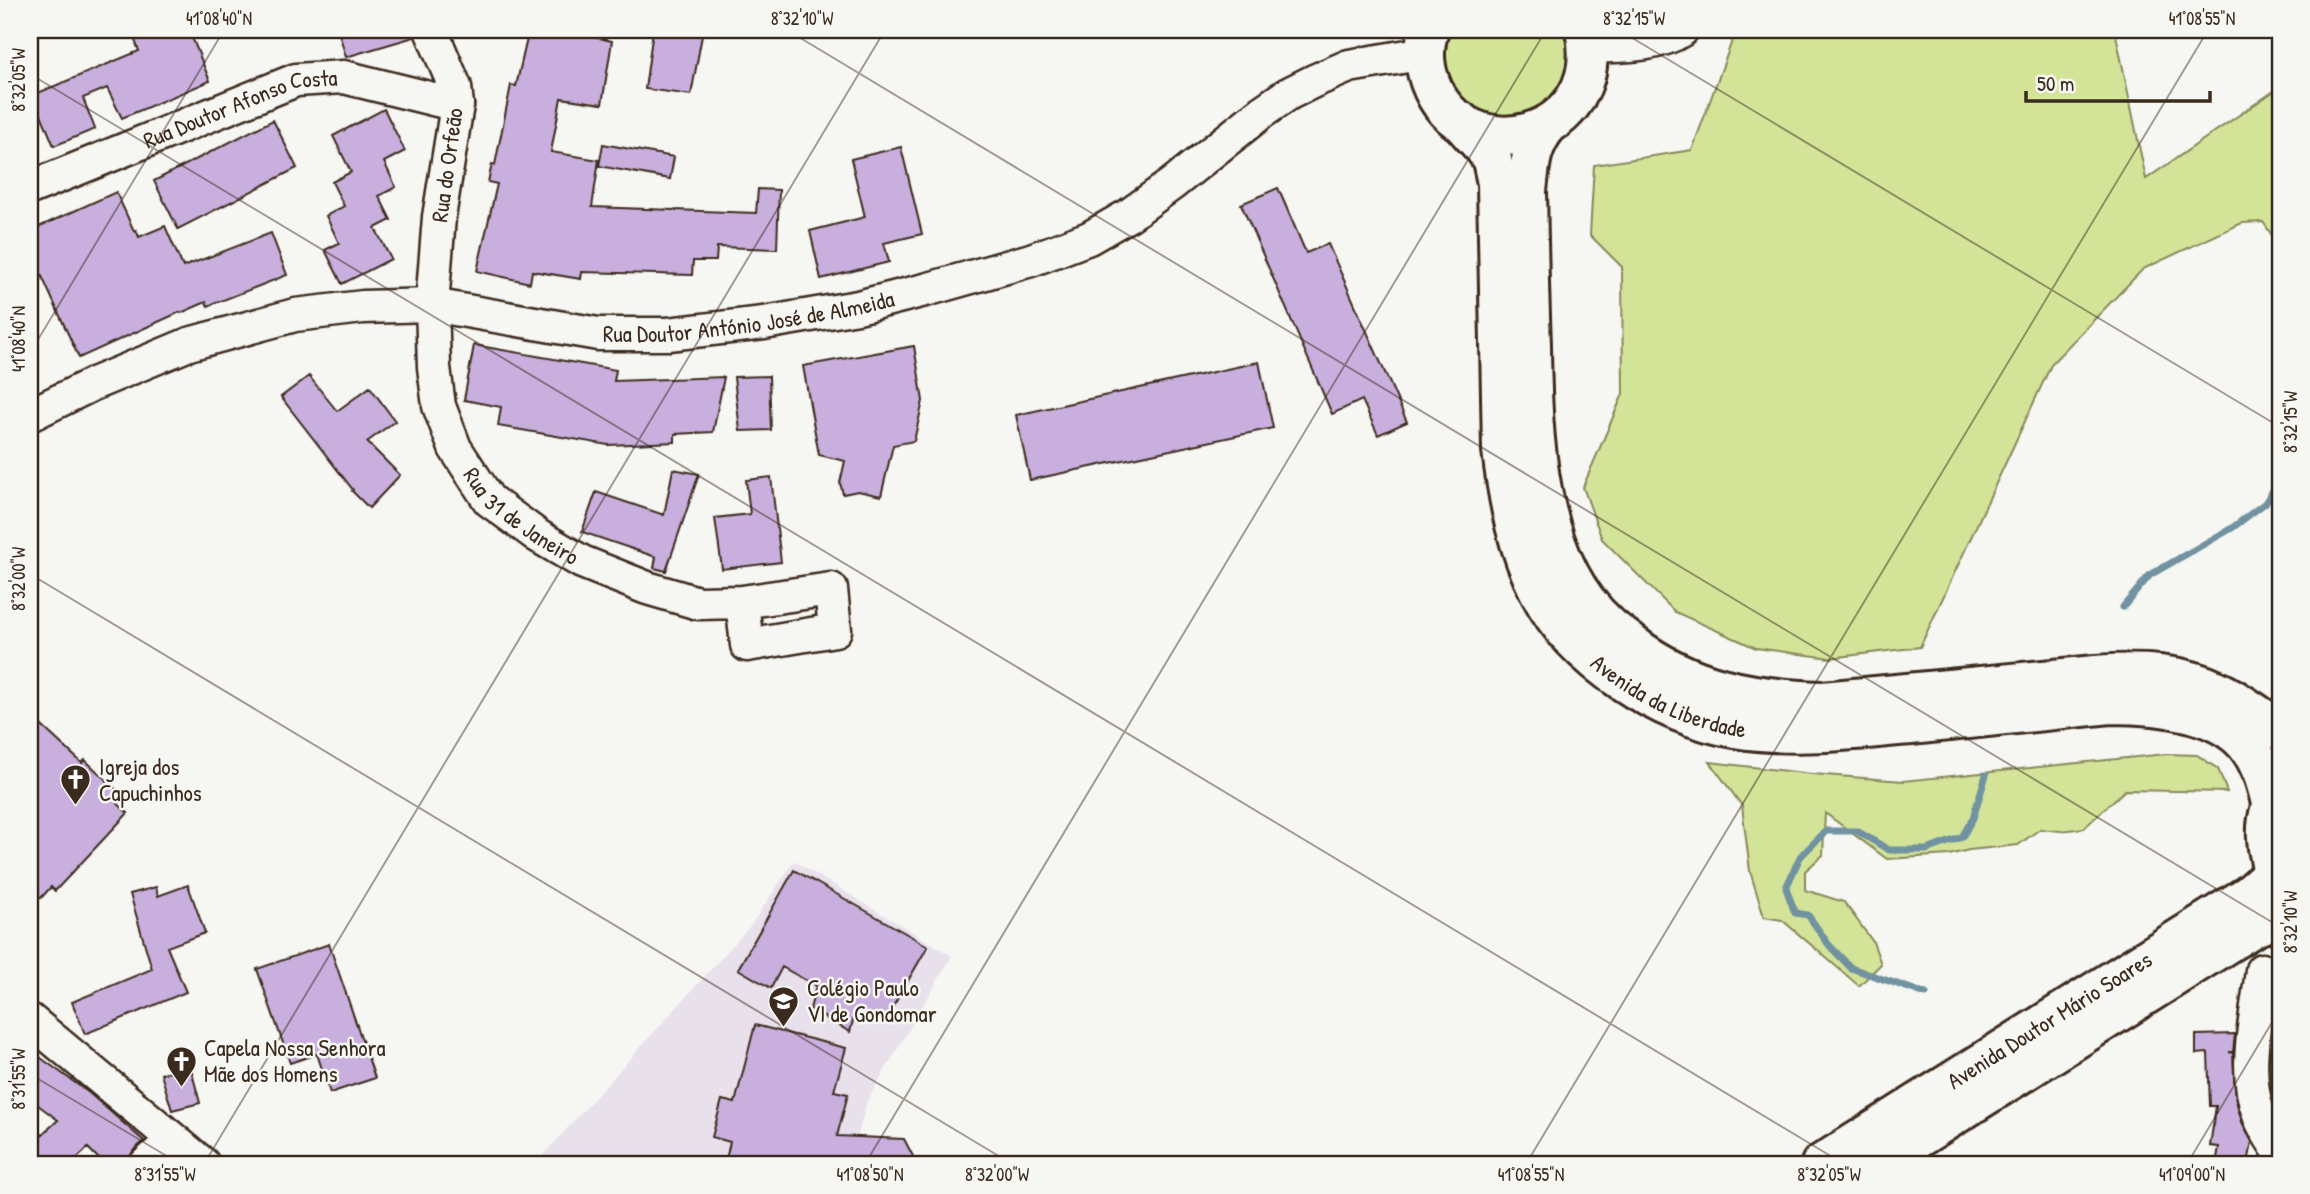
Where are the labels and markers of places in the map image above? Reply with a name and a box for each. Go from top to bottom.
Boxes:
place label: Igreja dos Capuchinhos [99,751,202,808]
church icon: Igreja dos Capuchinhos [59,763,93,807]
place label: Colégio Paulo VI de Gondomar [807,972,937,1029]
school or university icon: Colégio Paulo VI de Gondomar [767,984,801,1028]
place label: Capela Nossa Senhora Mãe dos Homens [204,1032,385,1089]
church icon: Capela Nossa Senhora Mãe dos Homens [164,1044,198,1088]

